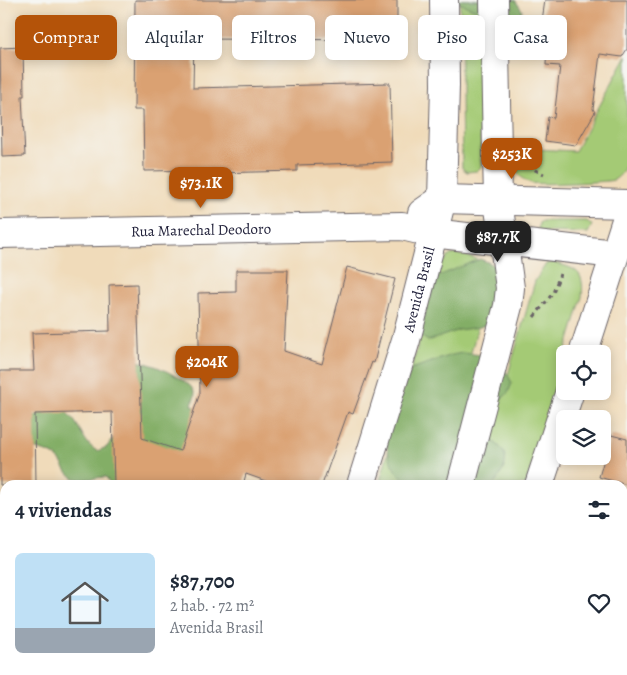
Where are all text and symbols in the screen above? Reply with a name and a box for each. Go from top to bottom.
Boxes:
chip: Comprar [15,15,117,60]
chip: Alquilar [127,15,222,60]
chip: Filtros [232,15,315,60]
chip: Nuevo [325,15,408,60]
chip: Piso [418,15,485,60]
chip: Casa [495,15,567,60]
pin: $253K [477,138,547,180]
text: $253K [492,143,532,165]
pin: $73.1K [160,166,242,209]
text: $73.1K [180,172,222,194]
street label: Rua Marechal Deodoro [131,219,271,241]
pin: $87.7K [457,220,539,263]
text: $87.7K [476,226,520,248]
street label: Avenida Brasil [398,244,440,335]
map controls [556,345,611,465]
button: locate [556,345,611,400]
pin: $204K [172,346,242,388]
text: $204K [186,351,228,373]
button: layers [556,410,611,465]
text: 4 viviendas [15,496,112,524]
icon: filters [585,496,613,524]
text: $87,700 [170,567,235,595]
icon: home [55,573,115,633]
icon: heart [585,589,613,617]
text: 2 hab. · 72 m² [170,595,254,617]
text: Avenida Brasil [170,617,263,639]

